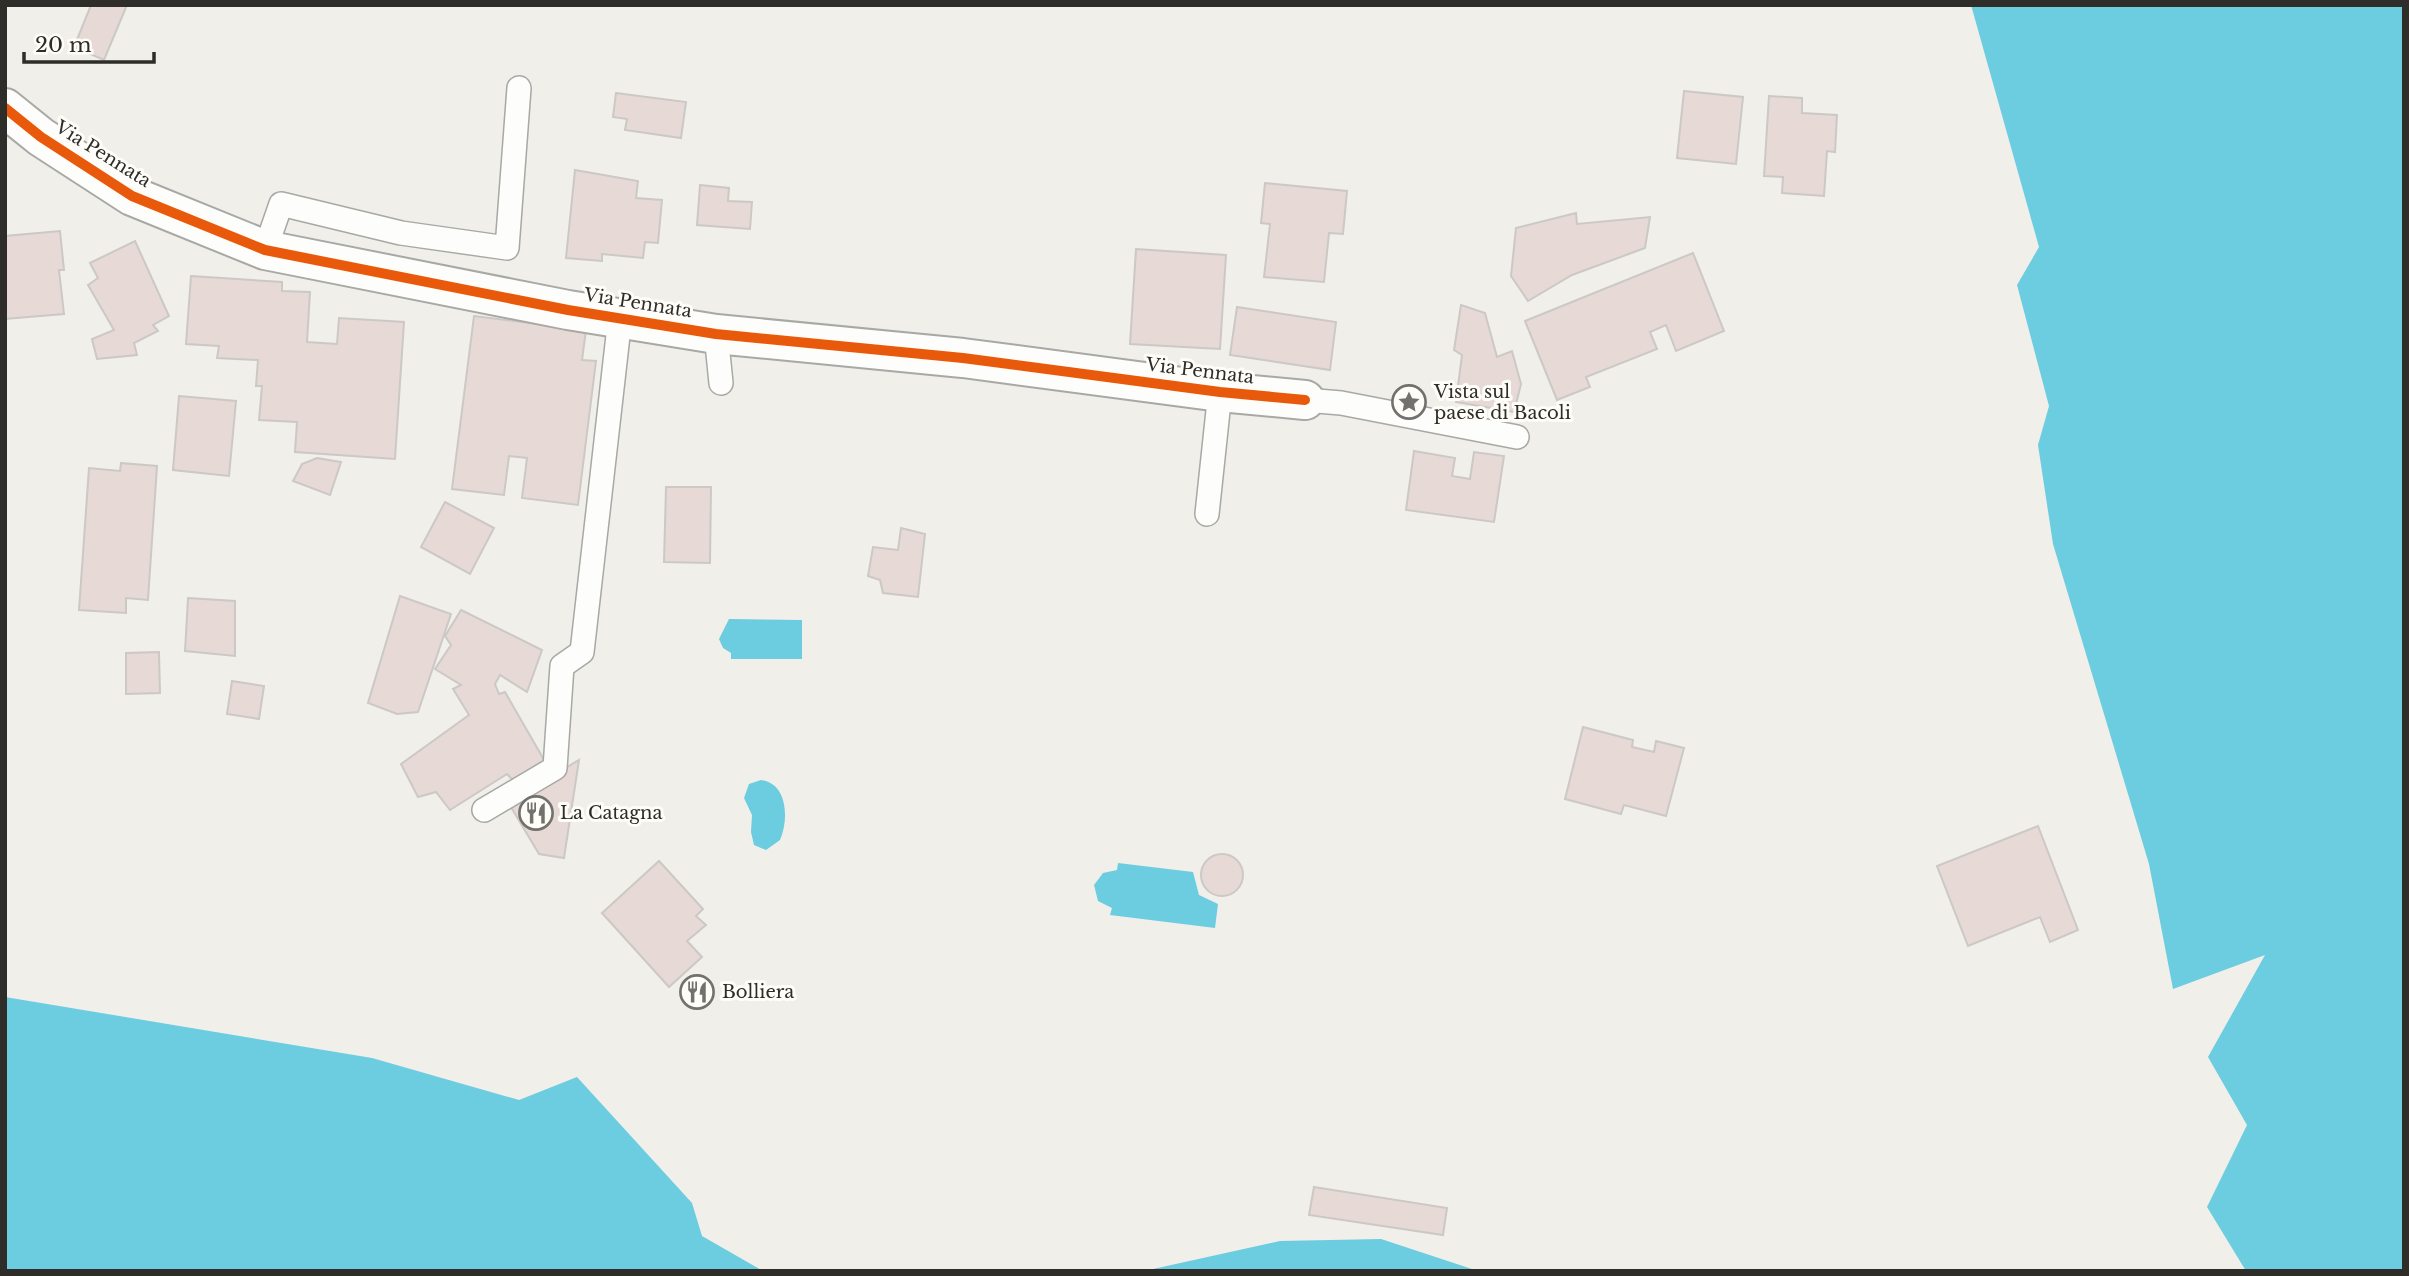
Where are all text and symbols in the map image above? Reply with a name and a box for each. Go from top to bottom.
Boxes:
scale bar [24,21,154,65]
text: 20 m [35,32,92,58]
street label: Via Pennata [50,115,155,192]
street label: Via Pennata [582,283,693,322]
street label: Via Pennata [1144,353,1255,389]
place label: Vista sul paese di Bacoli [1433,381,1571,424]
place icon: Vista sul paese di Bacoli [1390,383,1428,421]
restaurant icon: La Catagna [517,794,555,832]
place label: La Catagna [560,802,662,824]
restaurant icon: Bolliera [678,973,716,1011]
place label: Bolliera [722,981,794,1003]

